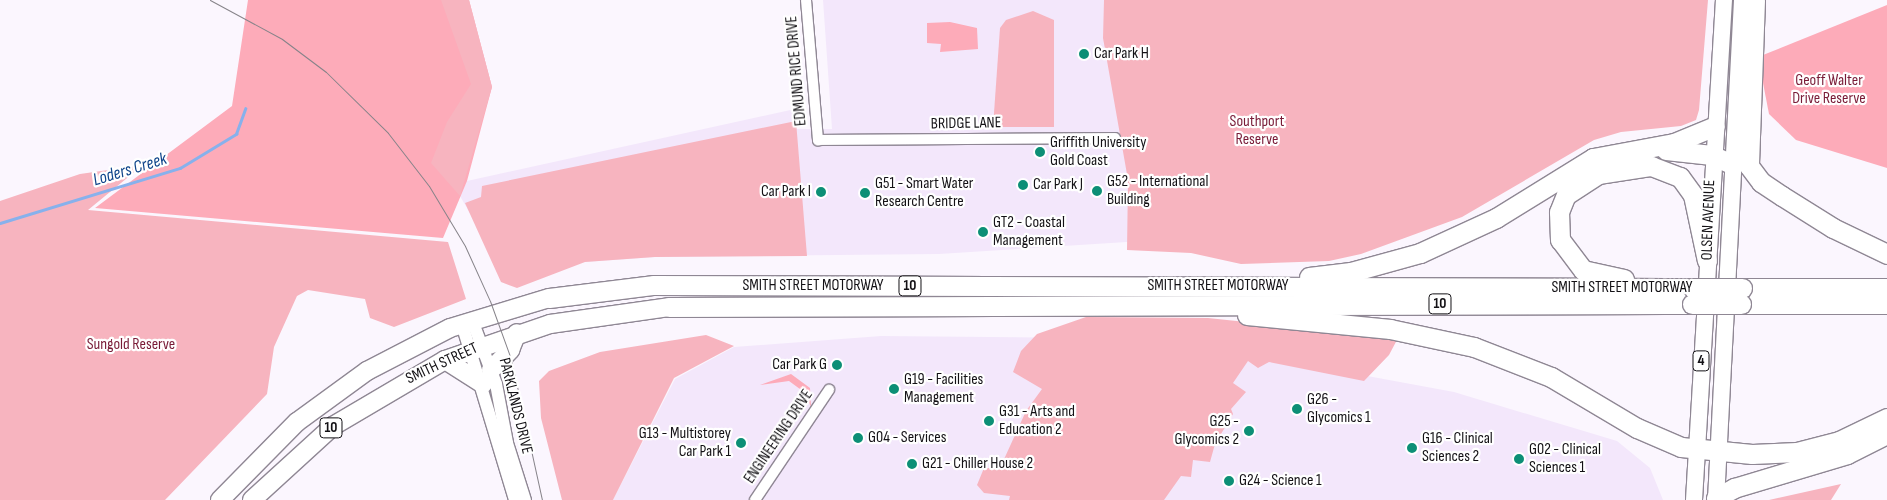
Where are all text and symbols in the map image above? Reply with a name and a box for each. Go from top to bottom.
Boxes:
street label: EDMUND RICE DRIVE [783,15,811,127]
place label: Car Park H [1094,44,1149,64]
marker: Car Park H [1078,48,1090,60]
park label: Geoff Walter Drive Reserve [1792,71,1866,109]
park label: Southport Reserve [1230,112,1284,150]
street label: BRIDGE LANE [931,114,1001,134]
place label: Griffith University Gold Coast [1050,133,1146,171]
marker: Griffith University Gold Coast [1034,146,1046,158]
water label: Loders Creek [90,149,170,191]
place label: G52 - International Building [1107,172,1208,210]
place label: G51 - Smart Water Research Centre [875,174,973,212]
place label: Car Park J [1033,175,1083,195]
marker: Car Park J [1017,179,1029,191]
street label: OLSEN AVENUE [1698,179,1720,261]
place label: Car Park I [761,182,811,202]
marker: G52 - International Building [1091,185,1103,197]
marker: Car Park I [815,186,827,198]
marker: G51 - Smart Water Research Centre [859,187,871,199]
place label: GT2 - Coastal Management [993,213,1065,251]
marker: GT2 - Coastal Management [977,226,989,238]
road number: 10 [898,274,922,298]
street label: SMITH STREET MOTORWAY [743,276,883,296]
street label: SMITH STREET MOTORWAY [1148,276,1288,296]
street label: SMITH STREET MOTORWAY [1552,278,1692,298]
road number: 10 [1428,292,1452,316]
park label: Sungold Reserve [87,335,175,355]
street label: SMITH STREET [403,339,481,389]
road number: 4 [1692,348,1710,374]
place label: Car Park G [772,355,827,375]
street label: PARKLANDS DRIVE [494,356,536,456]
marker: Car Park G [831,359,843,371]
place label: G19 - Facilities Management [904,370,983,408]
marker: G19 - Facilities Management [888,383,900,395]
street label: ENGINEERING DRIVE [741,386,817,488]
place label: G26 - Glycomics 1 [1307,390,1371,428]
place label: G31 - Arts and Education 2 [999,402,1075,440]
marker: G26 - Glycomics 1 [1291,403,1303,415]
place label: G25 - Glycomics 2 [1174,412,1239,450]
marker: G31 - Arts and Education 2 [983,415,995,427]
road number: 10 [318,416,344,440]
place label: G13 - Multistorey Car Park 1 [639,424,731,462]
marker: G25 - Glycomics 2 [1243,425,1255,437]
place label: G04 - Services [868,428,946,448]
place label: G16 - Clinical Sciences 2 [1422,429,1493,467]
marker: G04 - Services [852,432,864,444]
marker: G13 - Multistorey Car Park 1 [735,437,747,449]
place label: G02 - Clinical Sciences 1 [1529,440,1601,478]
marker: G16 - Clinical Sciences 2 [1406,442,1418,454]
marker: G02 - Clinical Sciences 1 [1513,453,1525,465]
place label: G21 - Chiller House 2 [922,454,1033,474]
marker: G21 - Chiller House 2 [906,458,918,470]
place label: G24 - Science 1 [1239,471,1322,491]
marker: G24 - Science 1 [1223,475,1235,487]

